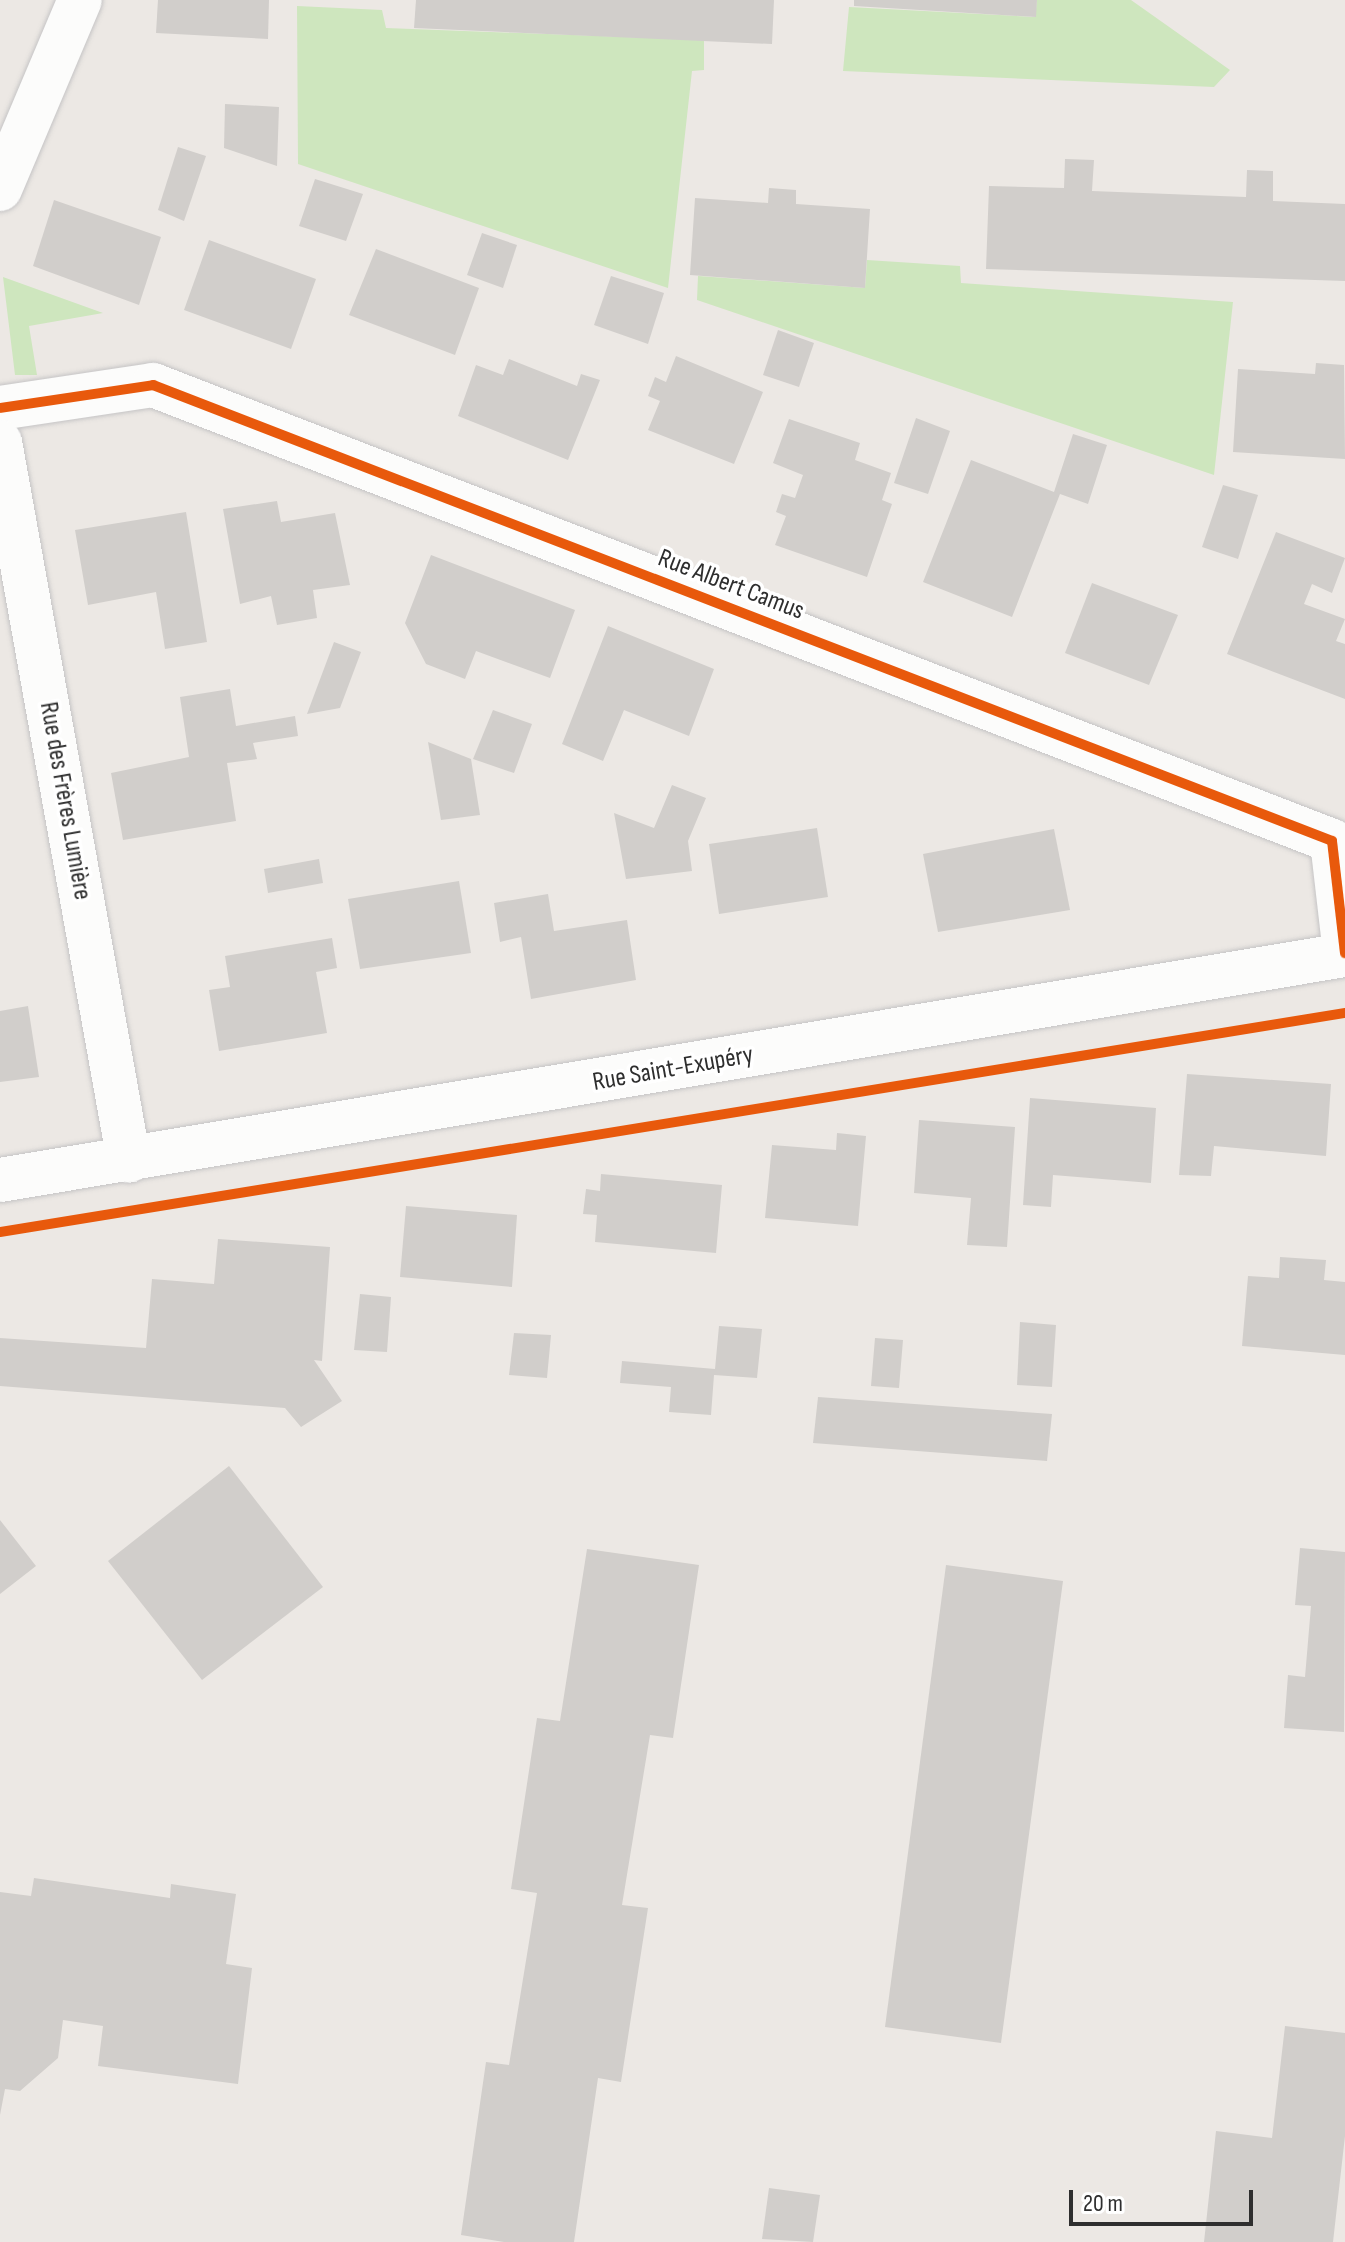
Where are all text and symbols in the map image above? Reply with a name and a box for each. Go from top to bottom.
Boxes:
street label: Rue Albert Camus [654,543,808,627]
street label: Rue des Frères Lumière [32,700,98,902]
street label: Rue Saint-Exupéry [590,1040,756,1098]
scale bar [1073,2174,1257,2224]
text: 20 m [1083,2189,1123,2218]

